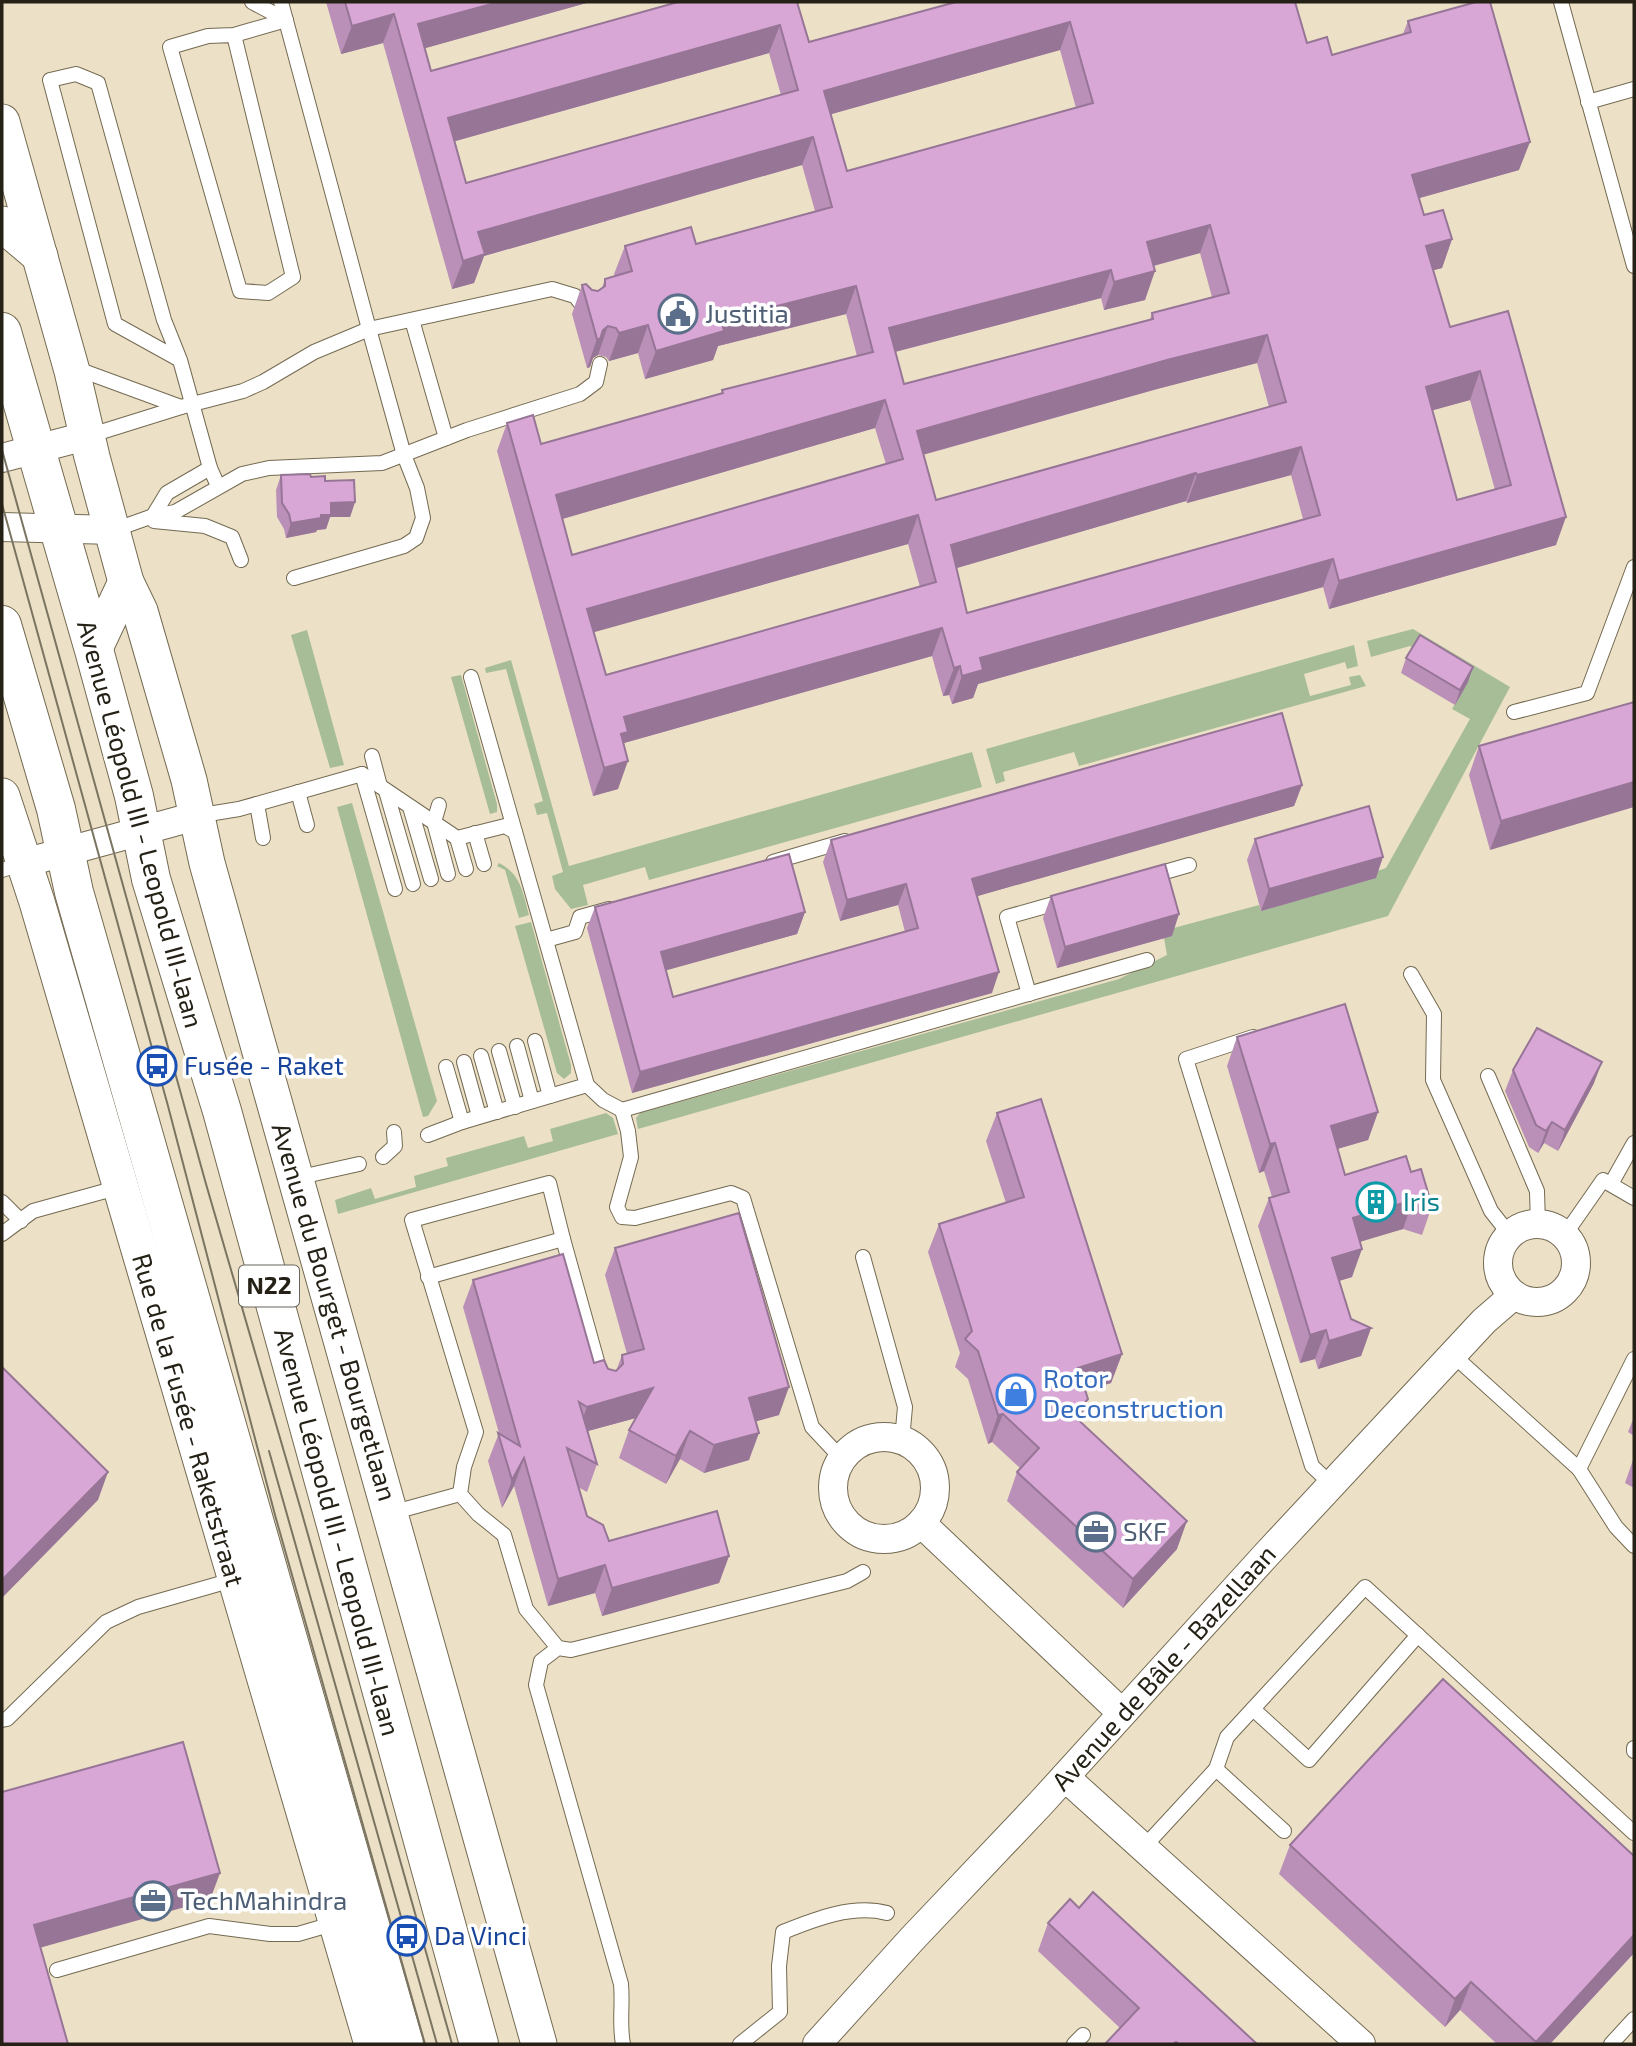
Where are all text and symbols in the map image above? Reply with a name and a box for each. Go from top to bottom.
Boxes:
public building icon: Justitia [657,293,699,335]
place label: Justitia [705,297,789,328]
street label: Avenue Léopold III - Leopold III-laan [72,616,211,1031]
bus stop icon: Fusée - Raket [136,1045,178,1087]
place label: Fusée - Raket [184,1049,344,1080]
street label: Avenue du Bourget - Bourgetlaan [267,1119,404,1504]
building icon: Iris [1355,1181,1397,1223]
place label: Iris [1403,1185,1440,1216]
street label: Rue de la Fusée - Raketstraat [127,1250,252,1590]
road number: N22 [239,1266,299,1306]
street label: Avenue Léopold III - Leopold III-laan [269,1324,408,1739]
place label: Rotor Deconstruction [1043,1362,1224,1423]
shop icon: Rotor Deconstruction [995,1373,1037,1415]
office icon: SKF [1075,1511,1117,1553]
place label: SKF [1123,1515,1167,1546]
street label: Avenue de Bâle - Bazellaan [1044,1538,1281,1796]
office icon: TechMahindra [132,1880,174,1922]
place label: TechMahindra [180,1884,347,1915]
bus stop icon: Da Vinci [386,1915,428,1957]
place label: Da Vinci [434,1919,527,1950]

